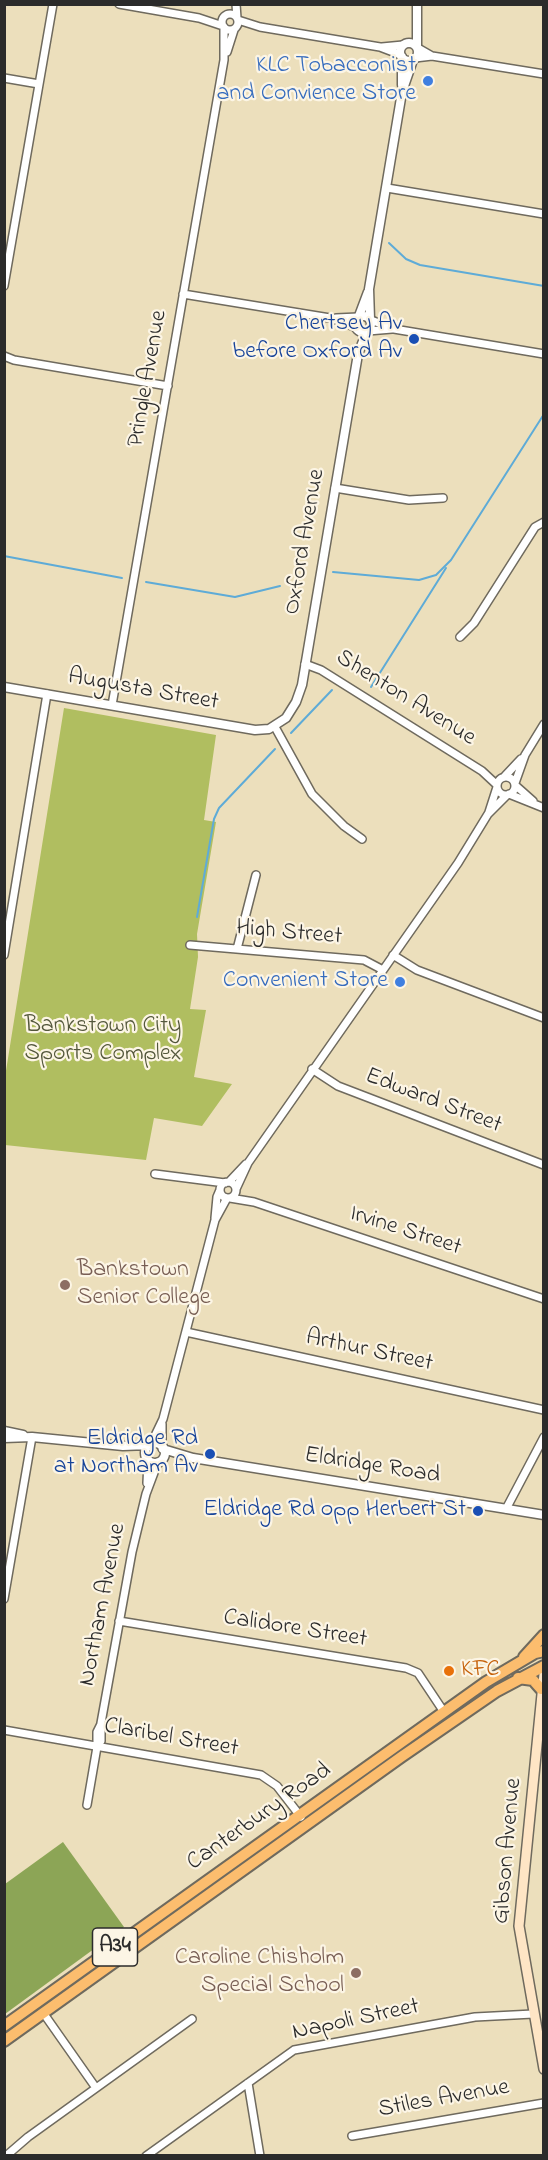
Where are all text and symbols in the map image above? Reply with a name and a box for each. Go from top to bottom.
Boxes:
place label: KLC Tobacconist and Convience Store [217,53,416,109]
marker: KLC Tobacconist and Convience Store [421,74,435,88]
street label: Pringle Avenue [123,308,175,450]
place label: Chertsey Av before Oxford Av [233,311,402,367]
marker: Chertsey Av before Oxford Av [407,332,421,346]
street label: Oxford Avenue [279,467,333,617]
street label: Shenton Avenue [330,645,480,753]
street label: Augusta Street [65,664,221,718]
street label: High Street [235,915,343,953]
place label: Convenient Store [223,968,388,996]
marker: Convenient Store [393,975,407,989]
park label: Bankstown City Sports Complex [25,1013,181,1069]
street label: Edward Street [361,1063,505,1141]
street label: Irvine Street [346,1200,464,1264]
place label: Bankstown Senior College [77,1257,211,1313]
marker: Bankstown Senior College [58,1278,72,1292]
street label: Arthur Street [303,1324,435,1380]
place label: Eldridge Rd at Northam Av [54,1426,198,1482]
street label: Eldridge Road [302,1442,442,1492]
marker: Eldridge Rd at Northam Av [203,1447,217,1461]
place label: Eldridge Rd opp Herbert St [203,1497,466,1525]
marker: Eldridge Rd opp Herbert St [471,1504,485,1518]
street label: Northam Avenue [74,1521,134,1689]
street label: Calidore Street [221,1604,369,1656]
place label: KFC [461,1657,499,1685]
marker: KFC [442,1664,456,1678]
street label: Claribel Street [102,1713,240,1765]
street label: Canterbury Road [182,1758,338,1878]
street label: Gibson Avenue [488,1777,530,1925]
road number: A34 [92,1928,138,1966]
place label: Caroline Chisholm Special School [175,1945,344,2001]
marker: Caroline Chisholm Special School [349,1966,363,1980]
street label: Napoli Street [290,1994,422,2048]
street label: Stiles Avenue [376,2074,512,2126]

